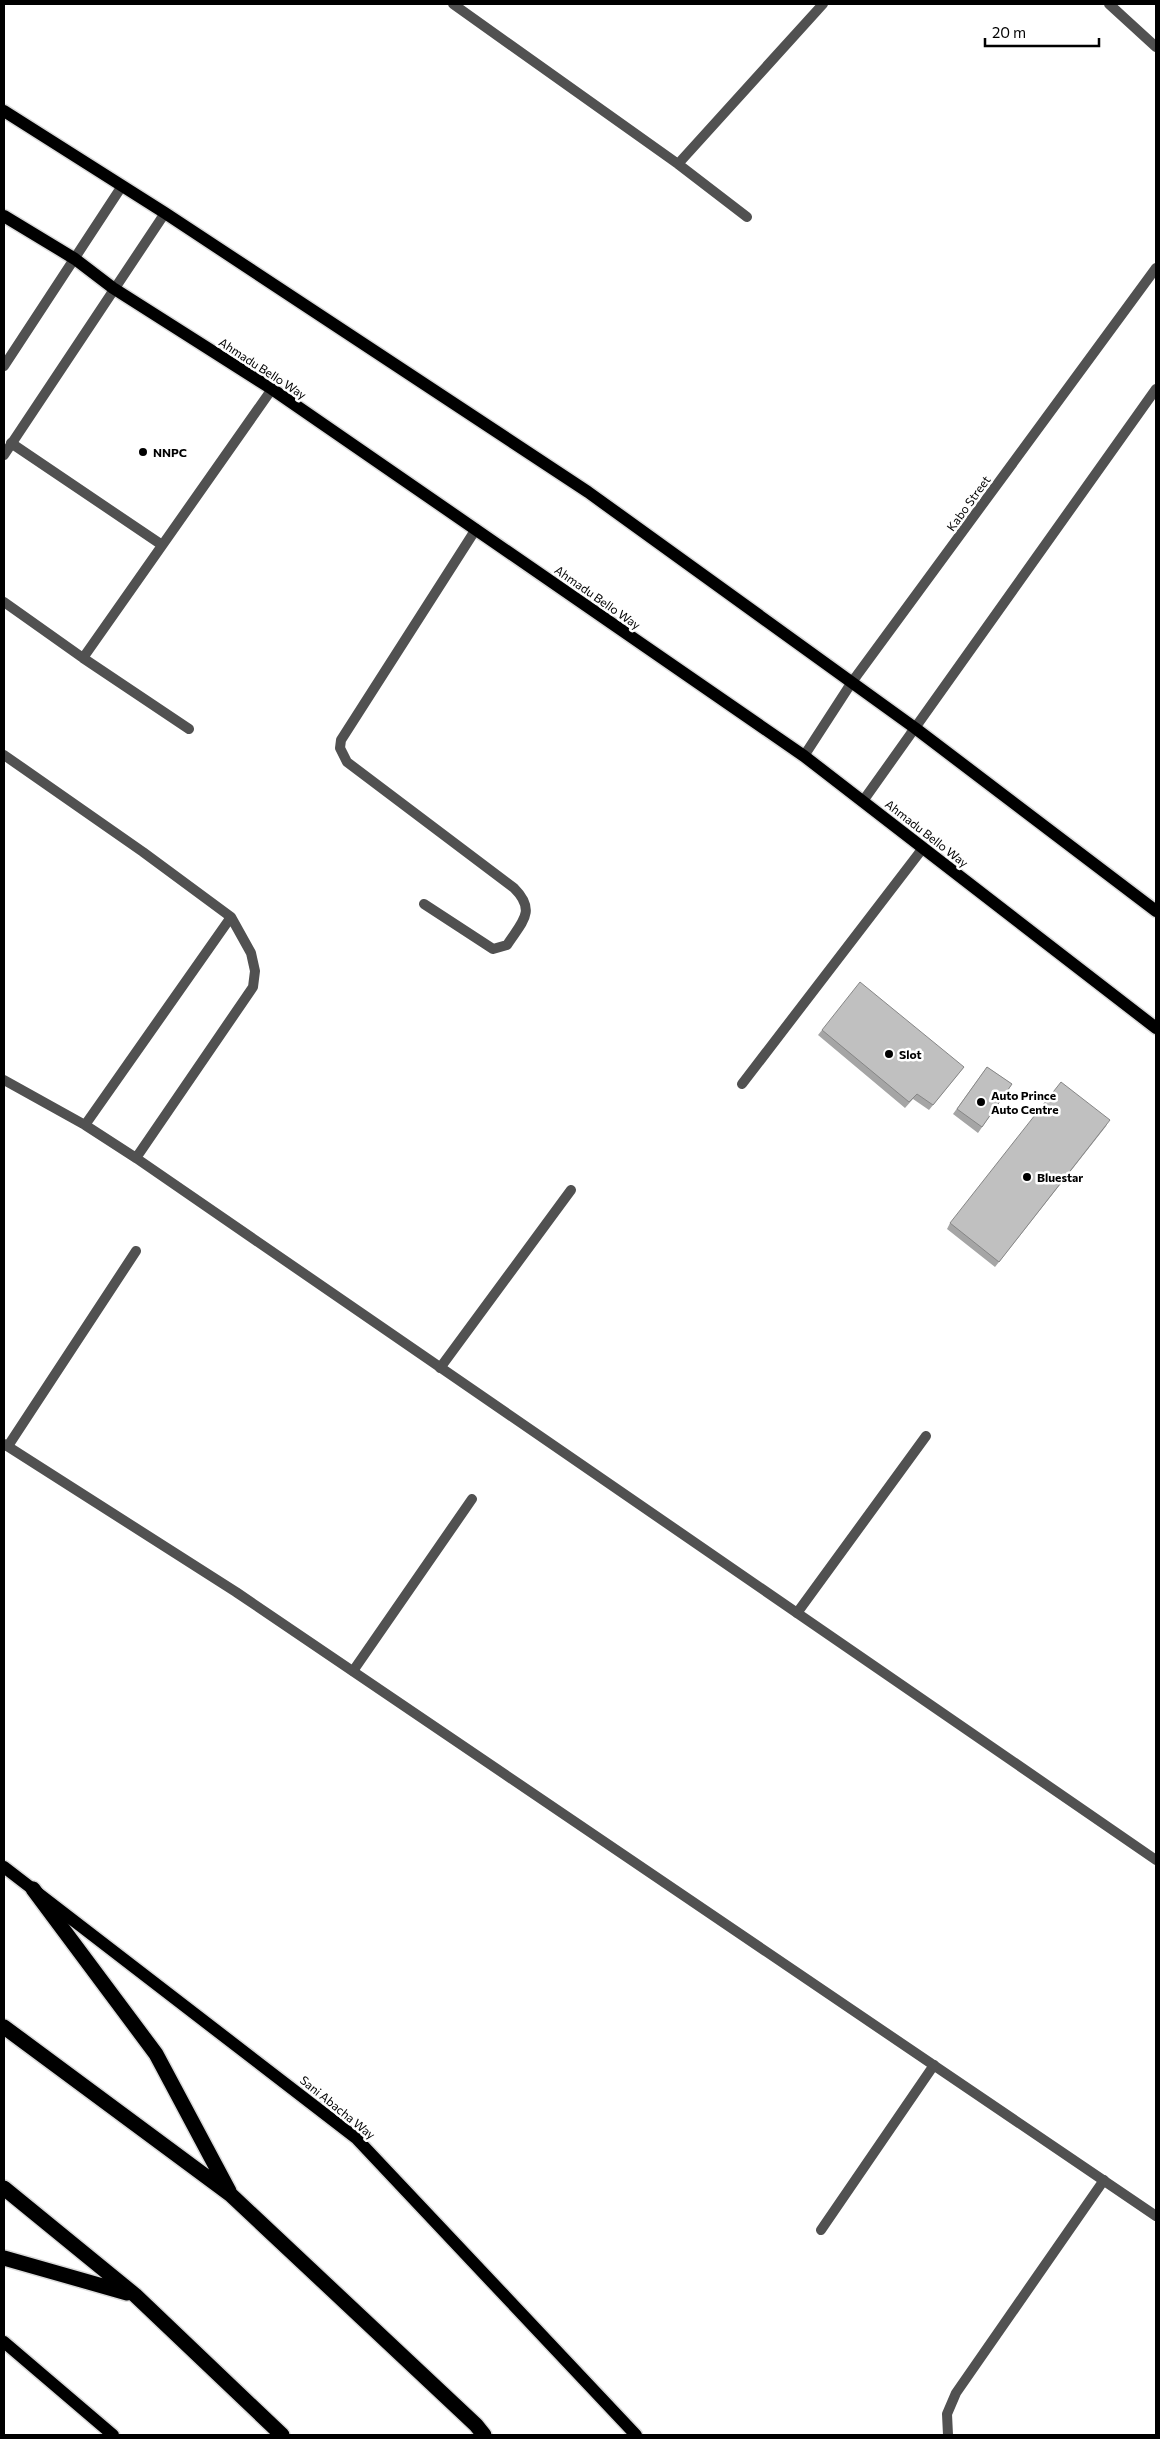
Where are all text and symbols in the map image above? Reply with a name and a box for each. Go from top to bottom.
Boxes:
scale bar [985,15,1099,47]
text: 20 m [992,23,1026,41]
street label: Ahmadu Bello Way [217,335,309,401]
place label: NNPC [153,445,187,459]
marker: NNPC [137,446,149,458]
street label: Kabo Street [943,473,993,533]
street label: Ahmadu Bello Way [552,562,644,632]
street label: Ahmadu Bello Way [883,796,971,870]
place label: Slot [899,1047,922,1061]
marker: Slot [883,1048,895,1060]
place label: Auto Prince Auto Centre [991,1088,1058,1116]
marker: Auto Prince Auto Centre [975,1096,987,1108]
place label: Bluestar [1037,1170,1083,1184]
marker: Bluestar [1021,1171,1033,1183]
street label: Sani Abacha Way [298,2072,378,2142]

